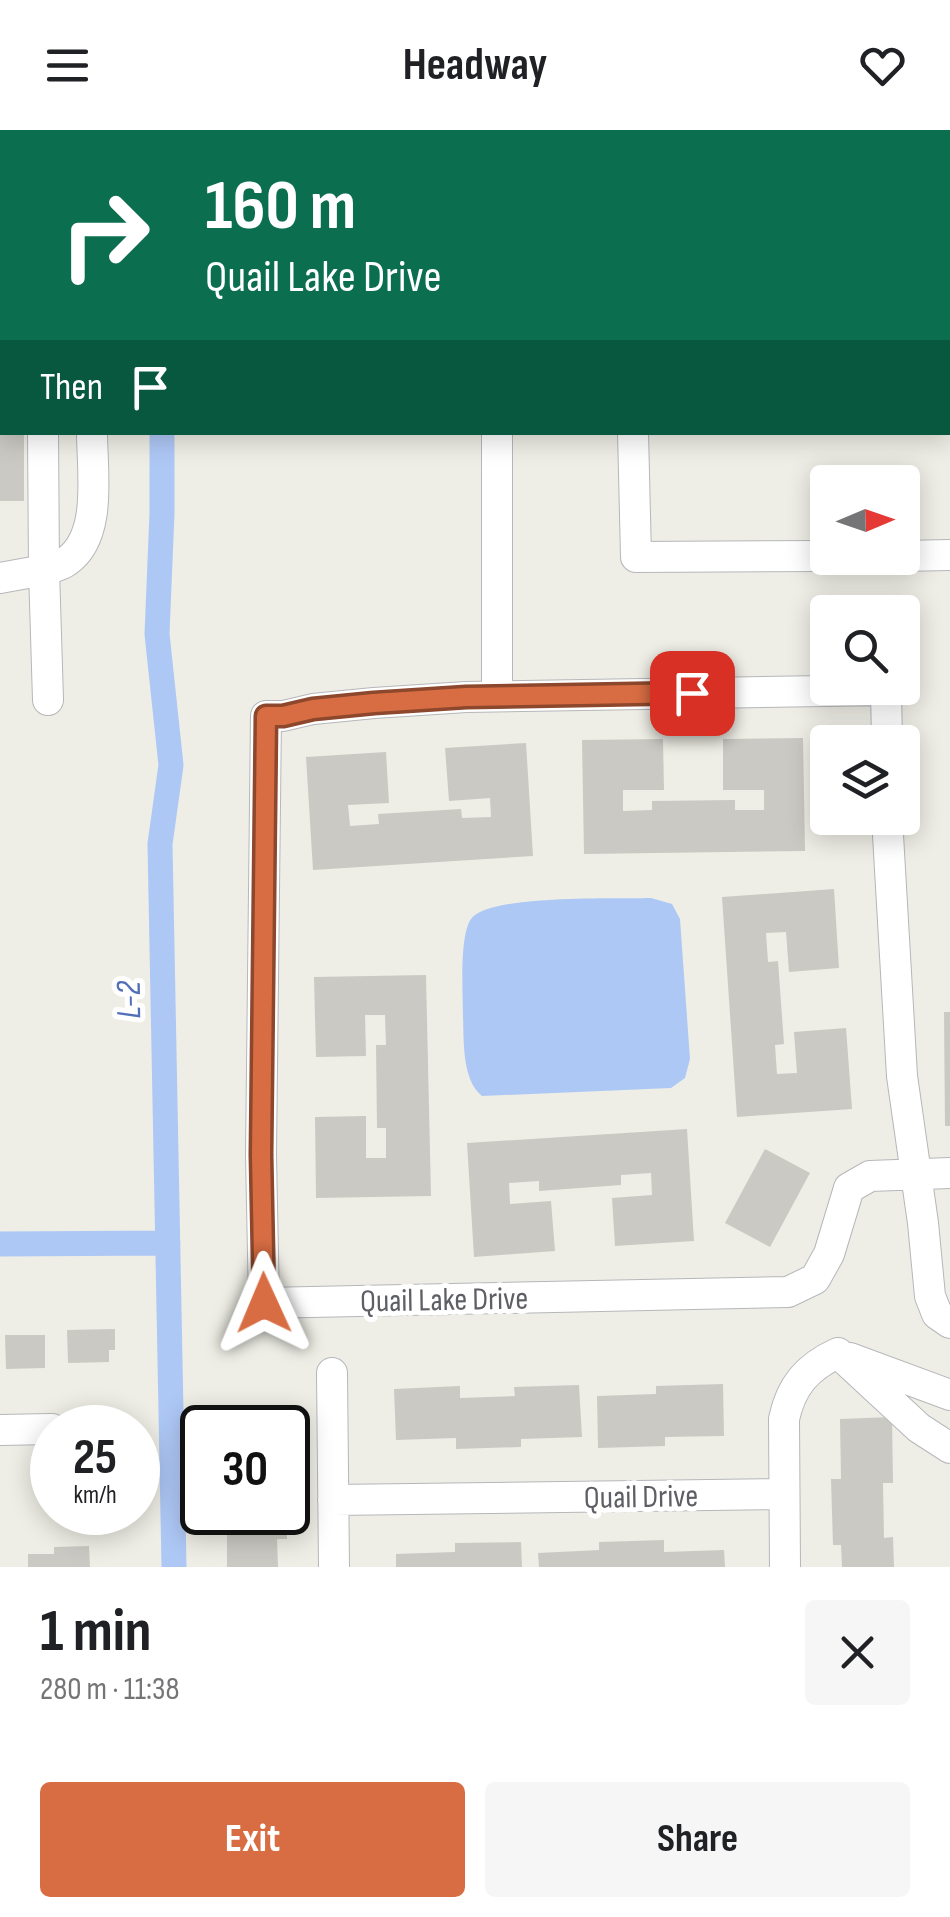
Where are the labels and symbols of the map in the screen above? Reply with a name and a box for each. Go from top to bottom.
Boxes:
north arrow [810,465,920,575]
pin [650,651,735,736]
water label: L-2 [108,980,151,1019]
position arrow [212,1251,316,1355]
street label: Quail Lake Drive [360,1280,528,1321]
speed limit sign: 30 [180,1405,310,1535]
street label: Quail Drive [584,1477,699,1518]

